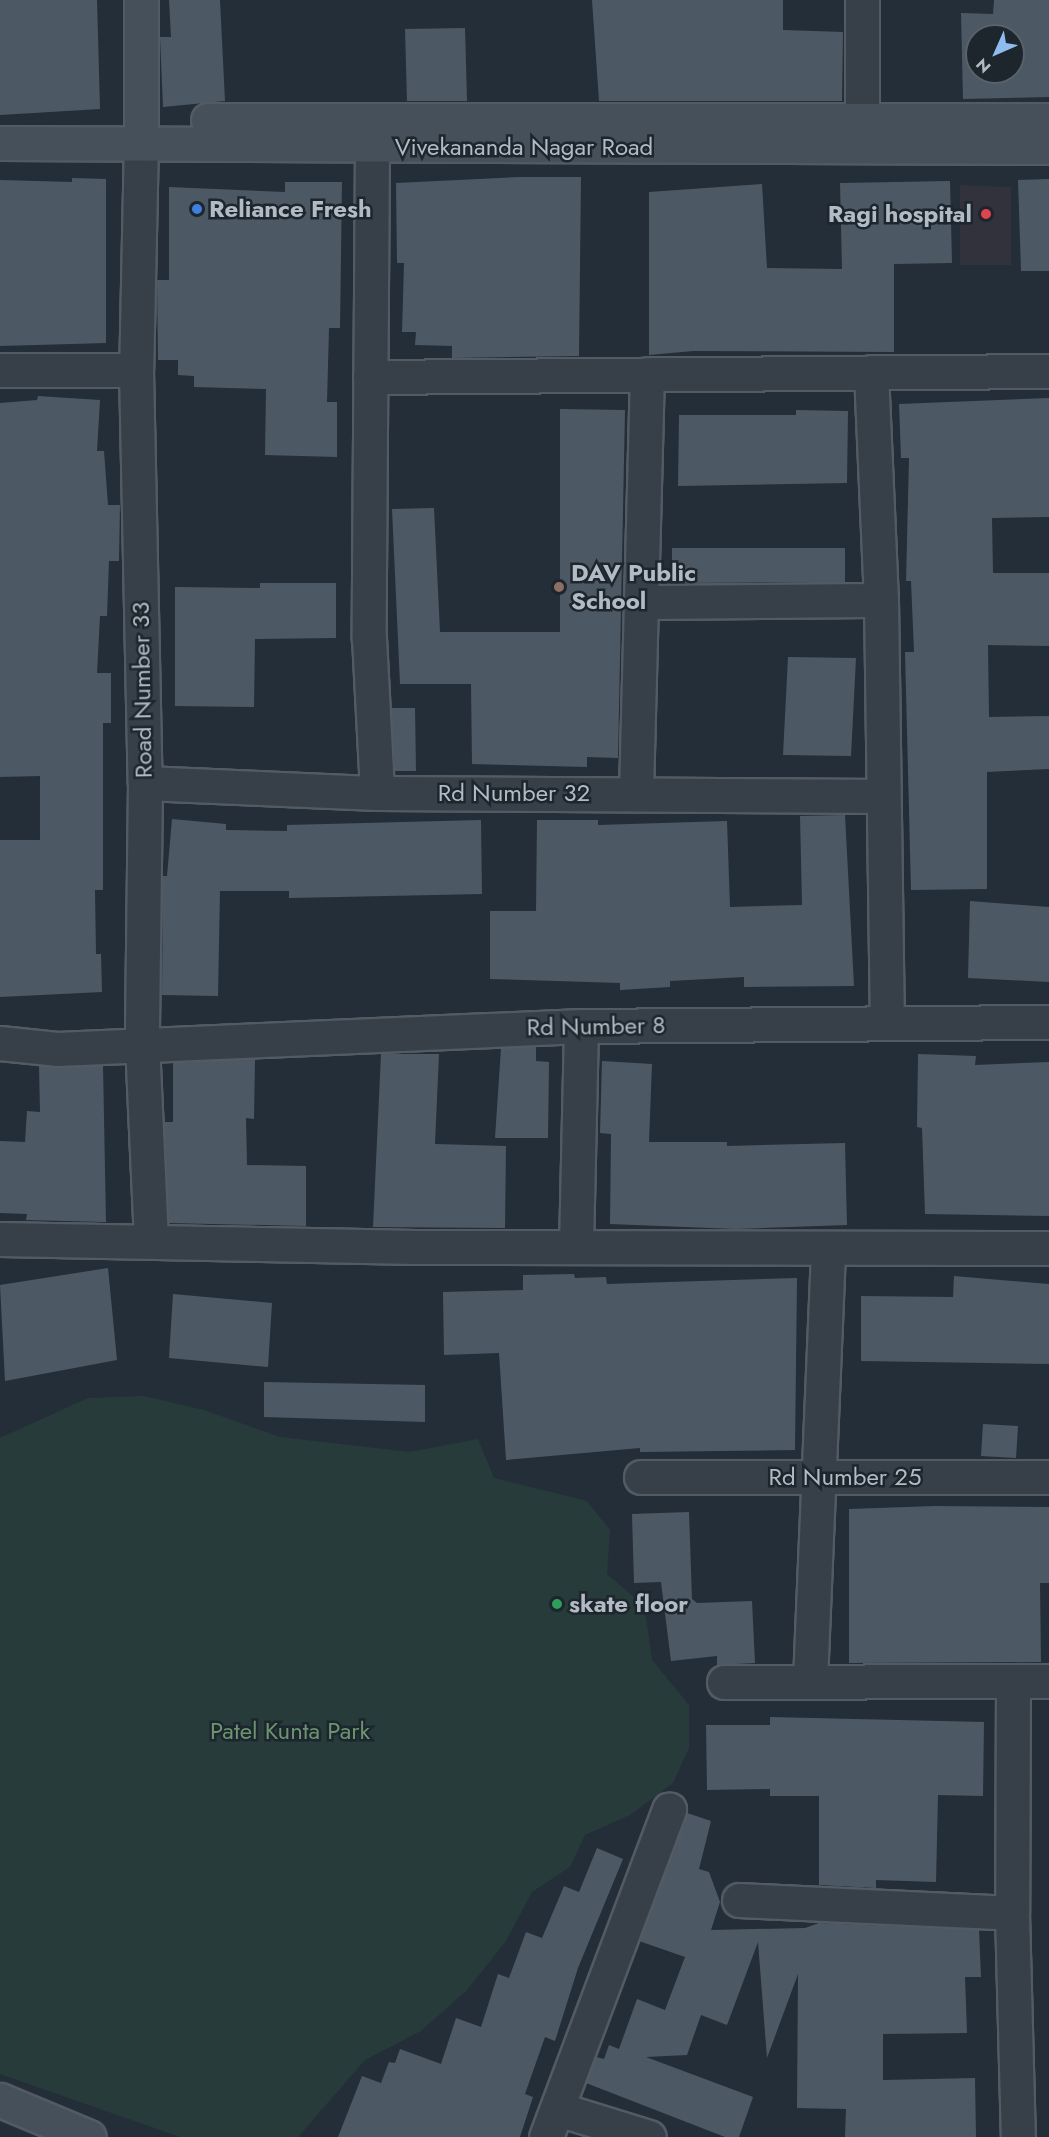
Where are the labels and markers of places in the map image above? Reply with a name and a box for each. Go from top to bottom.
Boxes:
place label: Reliance Fresh [209,195,372,223]
place label: Ragi hospital [828,200,972,228]
marker: Reliance Fresh [190,202,204,216]
marker: Ragi hospital [977,205,995,223]
place label: DAV Public School [571,559,696,615]
marker: DAV Public School [552,580,566,594]
place label: skate floor [569,1590,688,1618]
marker: skate floor [550,1597,564,1611]

